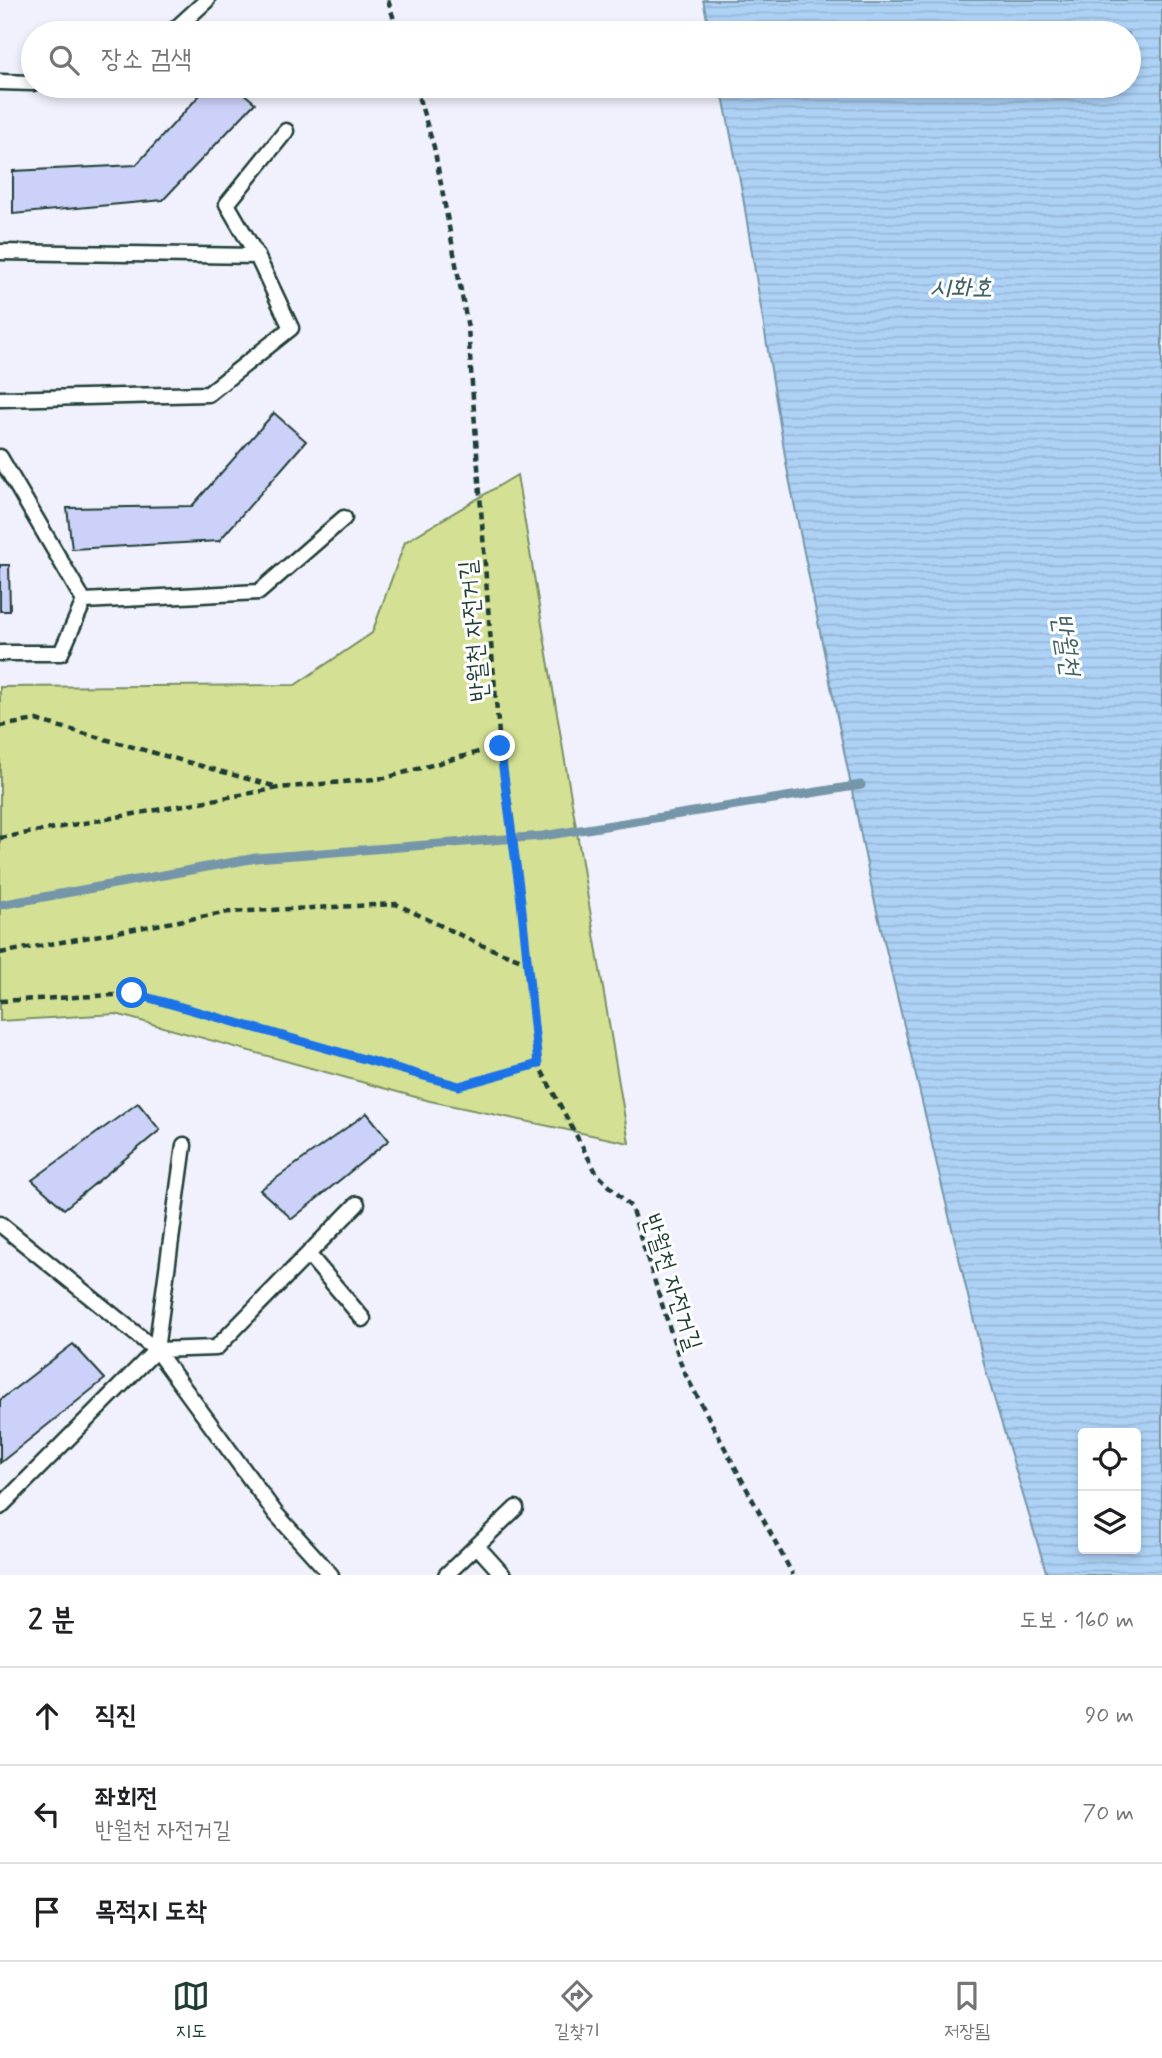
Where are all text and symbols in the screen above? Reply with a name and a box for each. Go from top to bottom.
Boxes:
search box [21,21,1141,98]
icon: search [45,41,83,79]
text: 장소 검색 [101,43,192,77]
water label: 시화호 [930,272,992,306]
street label: 반월천 자전거길 [453,559,496,703]
water label: 반월천 [1043,611,1087,681]
route end [484,730,515,761]
route start [116,977,147,1008]
street label: 반월천 자전거길 [635,1210,708,1355]
map controls [1078,1428,1141,1554]
button: locate [1078,1428,1141,1491]
button: layers [1078,1491,1141,1554]
text: 2 분 [28,1601,75,1640]
text: 도보 · 160 m [1020,1606,1134,1636]
icon: ahead [28,1697,66,1735]
text: 직진 [95,1699,137,1733]
text: 90 m [1085,1701,1134,1731]
text: 좌회전 [95,1782,158,1816]
icon: left [28,1795,66,1833]
text: 70 m [1082,1799,1134,1829]
text: 반월천 자전거길 [95,1816,231,1846]
icon: arrive [28,1893,66,1931]
text: 목적지 도착 [95,1895,207,1929]
tab: 지도 [172,1977,210,2044]
tab: 길찾기 [554,1977,600,2044]
tab: 저장됨 [944,1977,990,2044]

